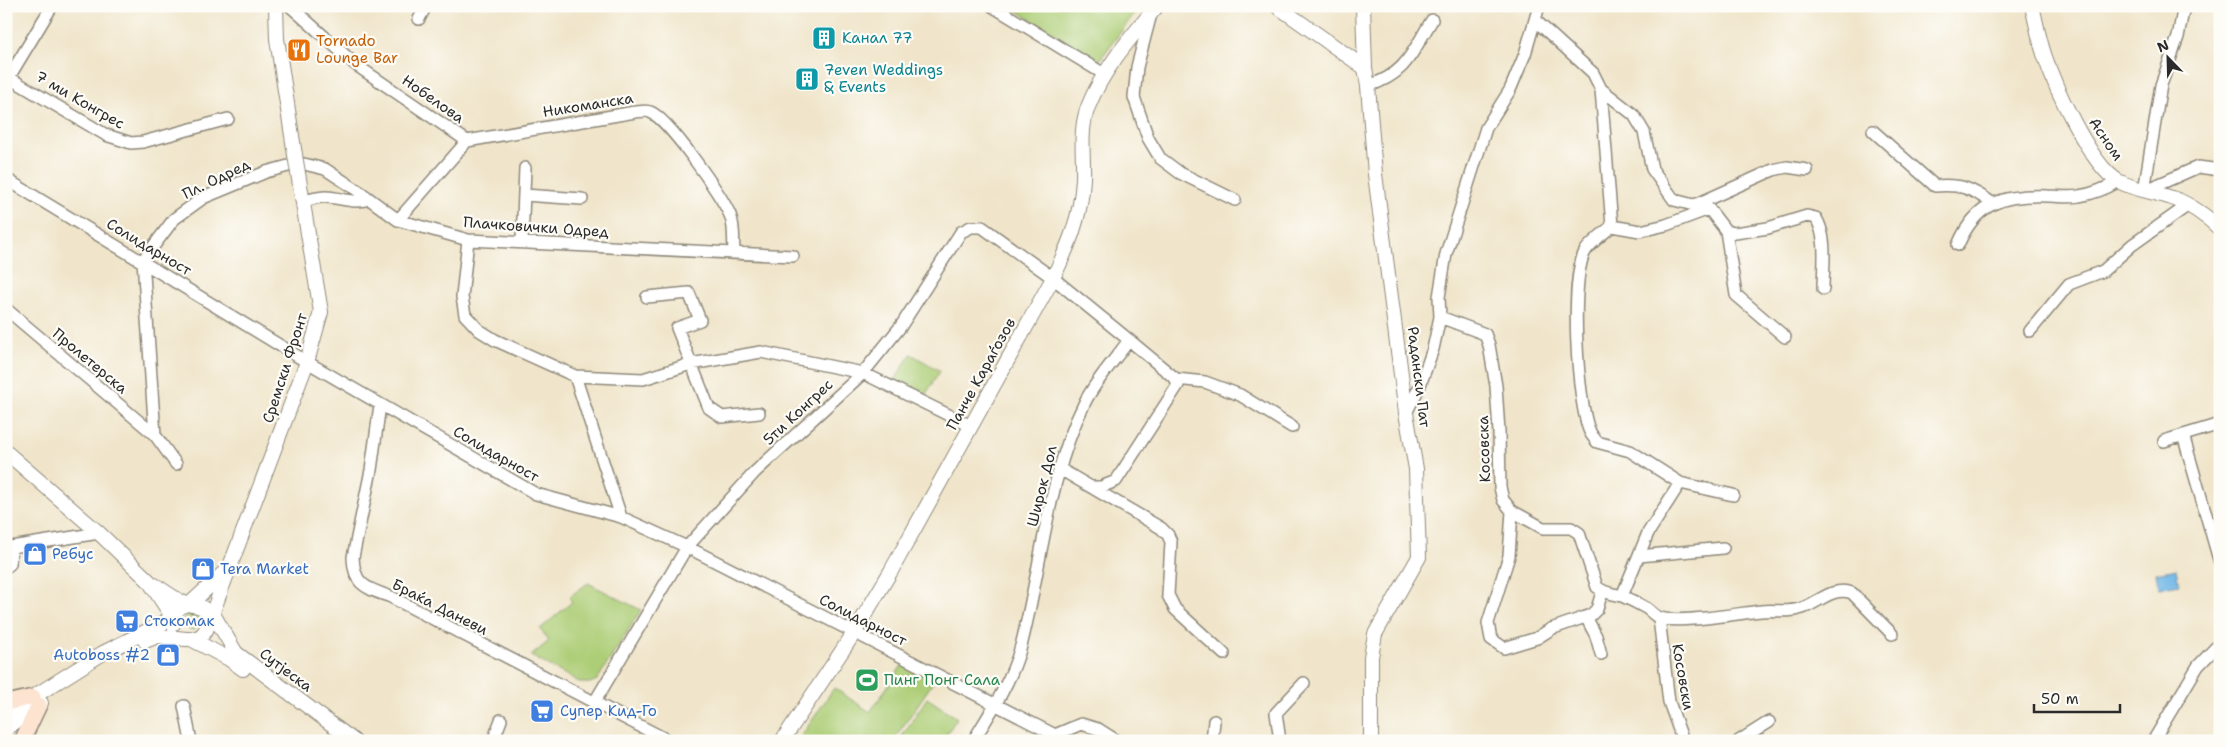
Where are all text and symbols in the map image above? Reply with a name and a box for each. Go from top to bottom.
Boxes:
building icon: Канал 77 [811,25,837,51]
place label: Канал 77 [842,28,912,48]
place label: Tornado Lounge Bar [316,31,398,68]
north arrow [2144,32,2194,82]
text: N [2154,36,2172,56]
restaurant icon: Tornado Lounge Bar [286,37,312,63]
place label: 7even Weddings & Events [824,60,943,97]
street label: 7 ми Конгрес [32,66,128,134]
building icon: 7even Weddings & Events [794,66,820,92]
street label: Нобелова [398,70,469,128]
street label: Никоманска [541,88,635,122]
street label: Асном [2084,114,2128,165]
street label: Пл. Одред [179,154,254,204]
street label: Плачковички Одред [463,212,610,242]
street label: Солидарност [103,214,196,280]
street label: Сремски Фронт [258,310,312,426]
street label: Панче Караѓозов [942,314,1020,434]
street label: Пролетерска [48,324,132,399]
street label: Радански Пат [1403,326,1435,429]
street label: 5ти Конгрес [759,375,837,449]
street label: Косовска [1473,415,1495,483]
street label: Солидарност [449,421,543,487]
street label: Широк Дол [1022,443,1062,529]
shop icon: Ребус [22,541,48,567]
place label: Ребус [52,544,94,564]
shop icon: Tera Market [190,556,216,582]
place label: Tera Market [220,559,309,579]
street label: Браќа Даневи [389,574,492,640]
street label: Солидарност [816,589,911,651]
supermarket icon: Стокомак [114,608,140,634]
place label: Стокомак [144,611,214,631]
shop icon: Autoboss #2 [155,642,181,668]
street label: Косовски [1667,642,1699,712]
street label: Сутјеска [255,644,317,697]
place label: Autoboss #2 [53,645,150,665]
sports icon: Пинг Понг Сала [854,667,880,693]
place label: Пинг Понг Сала [884,670,1001,690]
scale bar [2034,682,2120,714]
text: 50 m [2041,689,2079,709]
supermarket icon: Супер Кид-Го [529,698,555,724]
place label: Супер Кид-Го [560,701,657,721]

